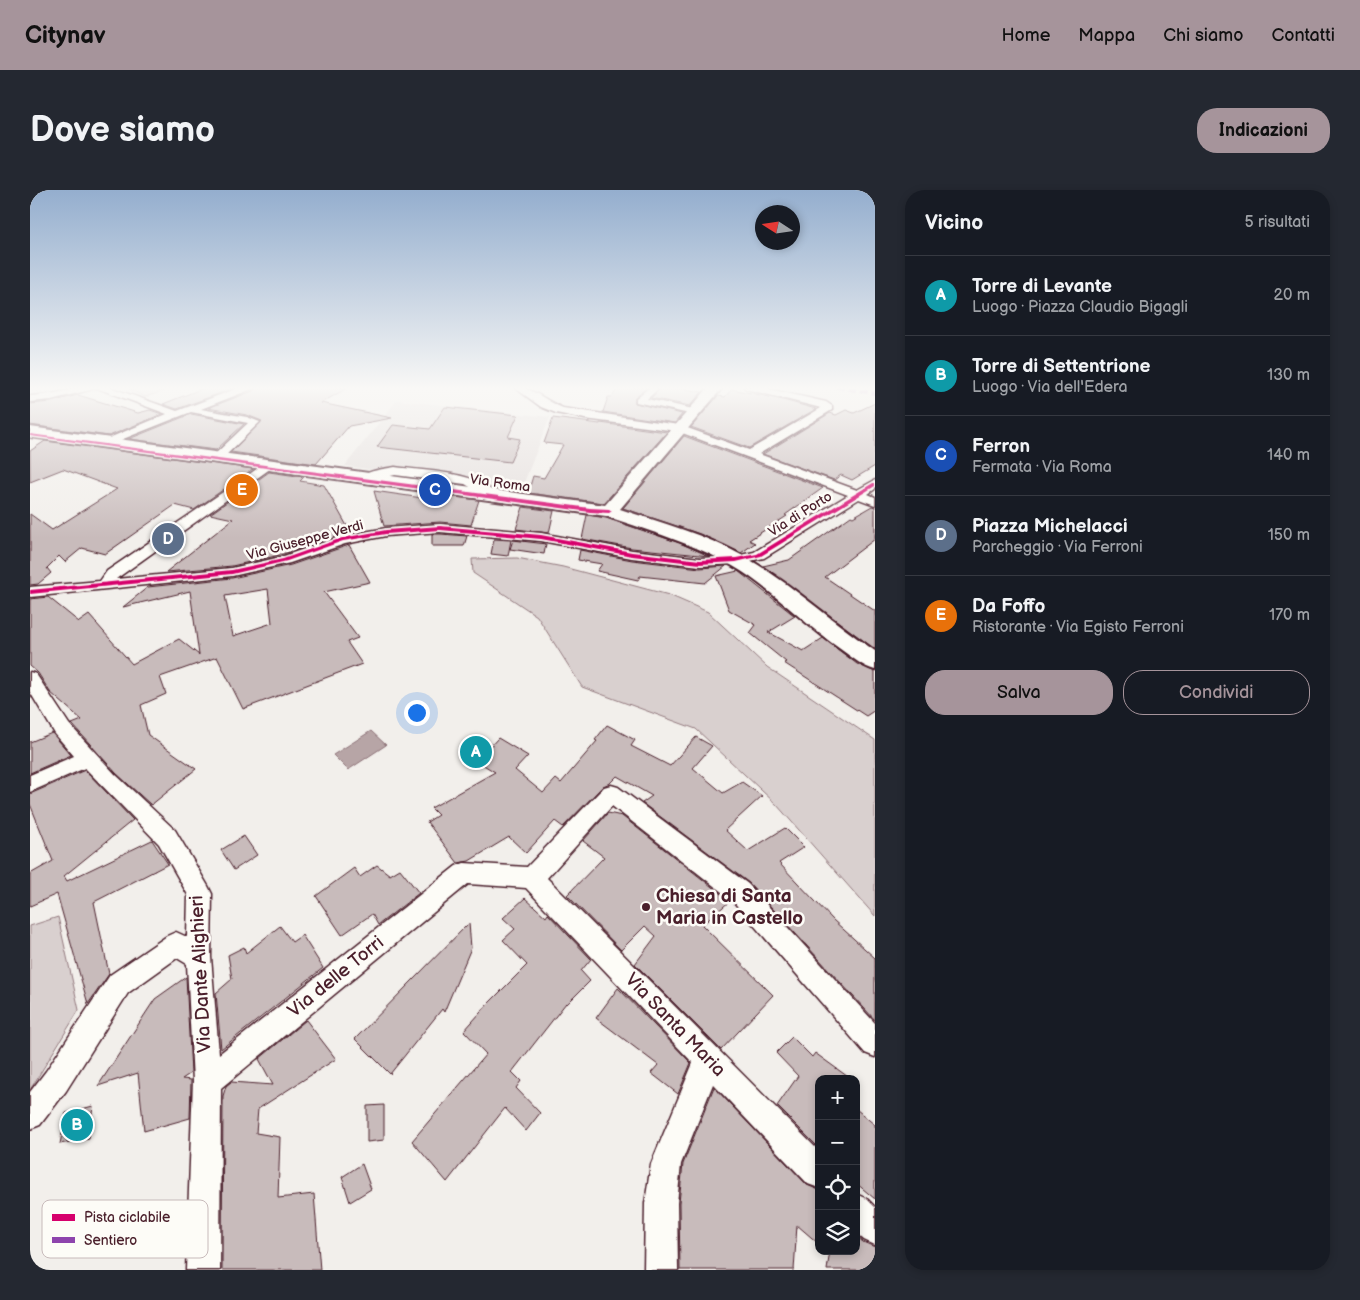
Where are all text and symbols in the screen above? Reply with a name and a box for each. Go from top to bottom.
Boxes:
text: Citynav [25,21,106,50]
text: Home [1001,25,1050,46]
text: Mappa [1078,25,1135,46]
text: Chi siamo [1163,25,1243,46]
text: Contatti [1271,25,1335,46]
button: Indicazioni [1197,108,1330,153]
text: Dove siamo [30,109,215,152]
north arrow [755,205,800,250]
text: Vicino [925,210,983,235]
text: 5 risultati [1244,213,1310,232]
text: Torre di Levante [972,275,1112,298]
text: A [936,286,946,305]
text: 20 m [1274,286,1310,305]
text: Luogo · Piazza Claudio Bigagli [972,298,1188,317]
text: Torre di Settentrione [972,355,1151,378]
text: B [935,366,947,385]
text: 130 m [1267,366,1310,385]
text: Luogo · Via dell'Edera [972,378,1128,397]
text: Ferron [972,435,1030,458]
text: C [935,446,947,465]
text: 140 m [1267,446,1310,465]
text: Fermata · Via Roma [972,458,1112,477]
street label: Via Roma [469,470,531,496]
pin: E [226,471,258,509]
pin: C [419,471,451,509]
street label: Via di Porto [765,488,835,540]
text: Piazza Michelacci [972,515,1128,538]
street label: Via Giuseppe Verdi [245,516,365,564]
pin: D [152,520,184,558]
text: D [935,526,947,545]
text: 150 m [1268,526,1310,545]
text: Parcheggio · Via Ferroni [972,538,1143,557]
text: Da Foffo [972,595,1045,618]
text: E [936,606,946,625]
text: 170 m [1269,606,1310,625]
text: Ristorante · Via Egisto Ferroni [972,618,1184,637]
button: Salva [925,670,1113,715]
button: Condividi [1123,670,1310,715]
your location [404,700,430,726]
pin: A [460,733,492,771]
place label: Chiesa di Santa Maria in Castello [656,885,803,930]
street label: Via Dante Alighieri [185,895,217,1053]
marker: Chiesa di Santa Maria in Castello [640,901,652,913]
street label: Via delle Torri [283,931,389,1023]
street label: Via Santa Maria [620,968,730,1082]
map controls [815,1075,860,1255]
button: + [815,1075,860,1120]
pin: B [61,1106,93,1144]
button: − [815,1120,860,1165]
button: locate [815,1165,860,1210]
legend [42,1200,208,1258]
text: Pista ciclabile [84,1209,170,1226]
button: layers [815,1210,860,1255]
text: Sentiero [84,1232,137,1249]

